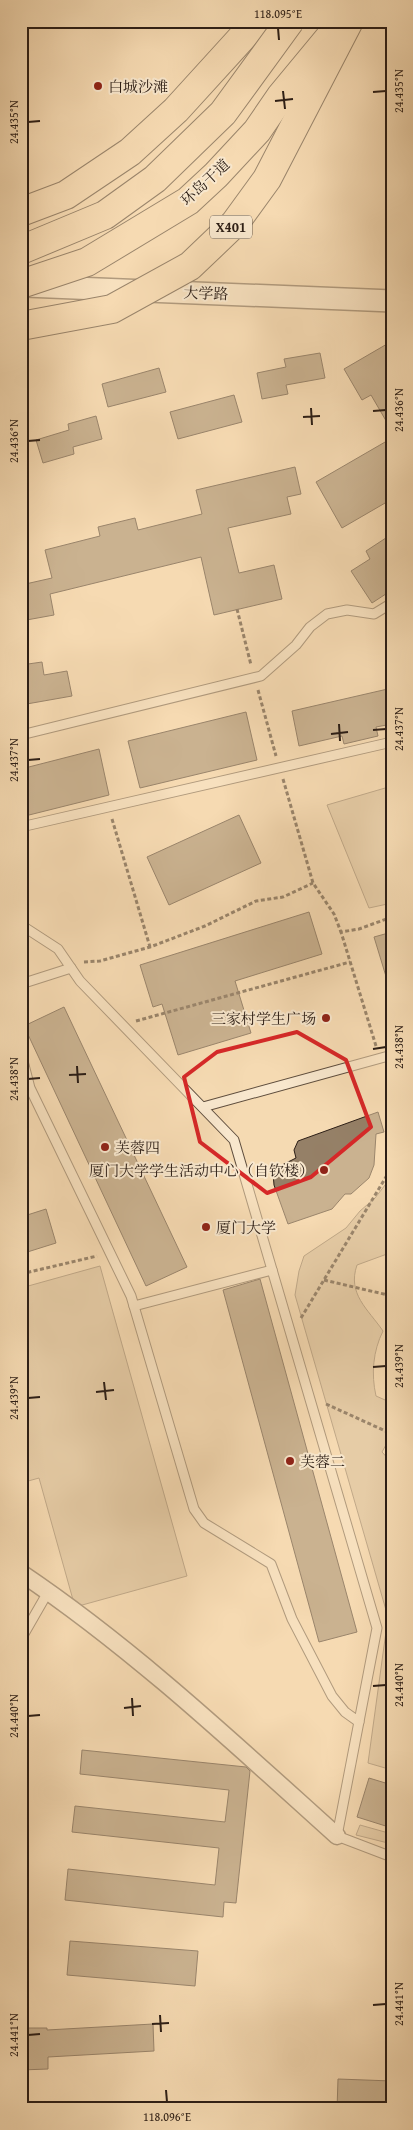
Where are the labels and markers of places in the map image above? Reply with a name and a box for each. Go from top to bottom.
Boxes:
place label: 白城沙滩 [108,76,168,97]
marker: 白城沙滩 [92,80,104,92]
place label: 三家村学生广场 [211,1008,316,1029]
marker: 三家村学生广场 [320,1012,332,1024]
place label: 芙蓉四 [115,1137,160,1158]
marker: 芙蓉四 [99,1141,111,1153]
place label: 厦门大学学生活动中心（自钦楼） [89,1160,314,1181]
marker: 厦门大学学生活动中心（自钦楼） [318,1164,330,1176]
place label: 厦门大学 [216,1217,276,1238]
marker: 厦门大学 [200,1221,212,1233]
place label: 芙蓉二 [300,1451,345,1472]
marker: 芙蓉二 [284,1455,296,1467]

